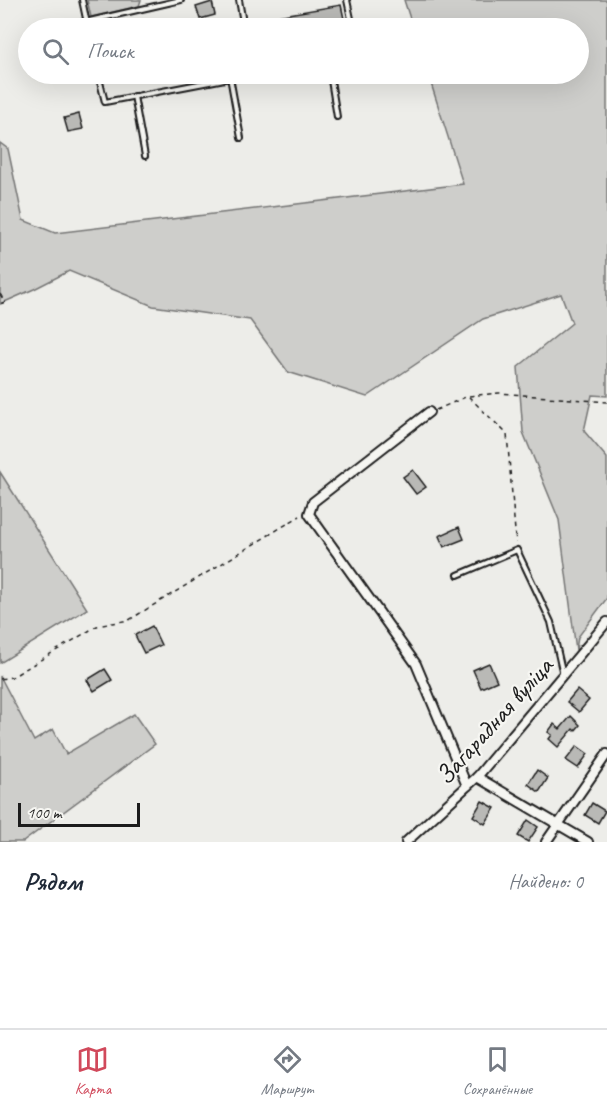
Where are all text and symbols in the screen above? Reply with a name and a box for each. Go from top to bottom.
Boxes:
search box [18,18,589,84]
icon: search [39,35,72,68]
text: Поиск [87,37,133,65]
street label: Загарадная вуліца [428,649,561,792]
scale bar [18,800,140,828]
text: 100 m [27,803,61,823]
text: Рядом [24,865,82,898]
text: Найдено: 0 [508,869,583,894]
tab: Карта [75,1043,111,1099]
tab: Маршрут [261,1043,313,1099]
tab: Сохранённые [463,1043,532,1099]

